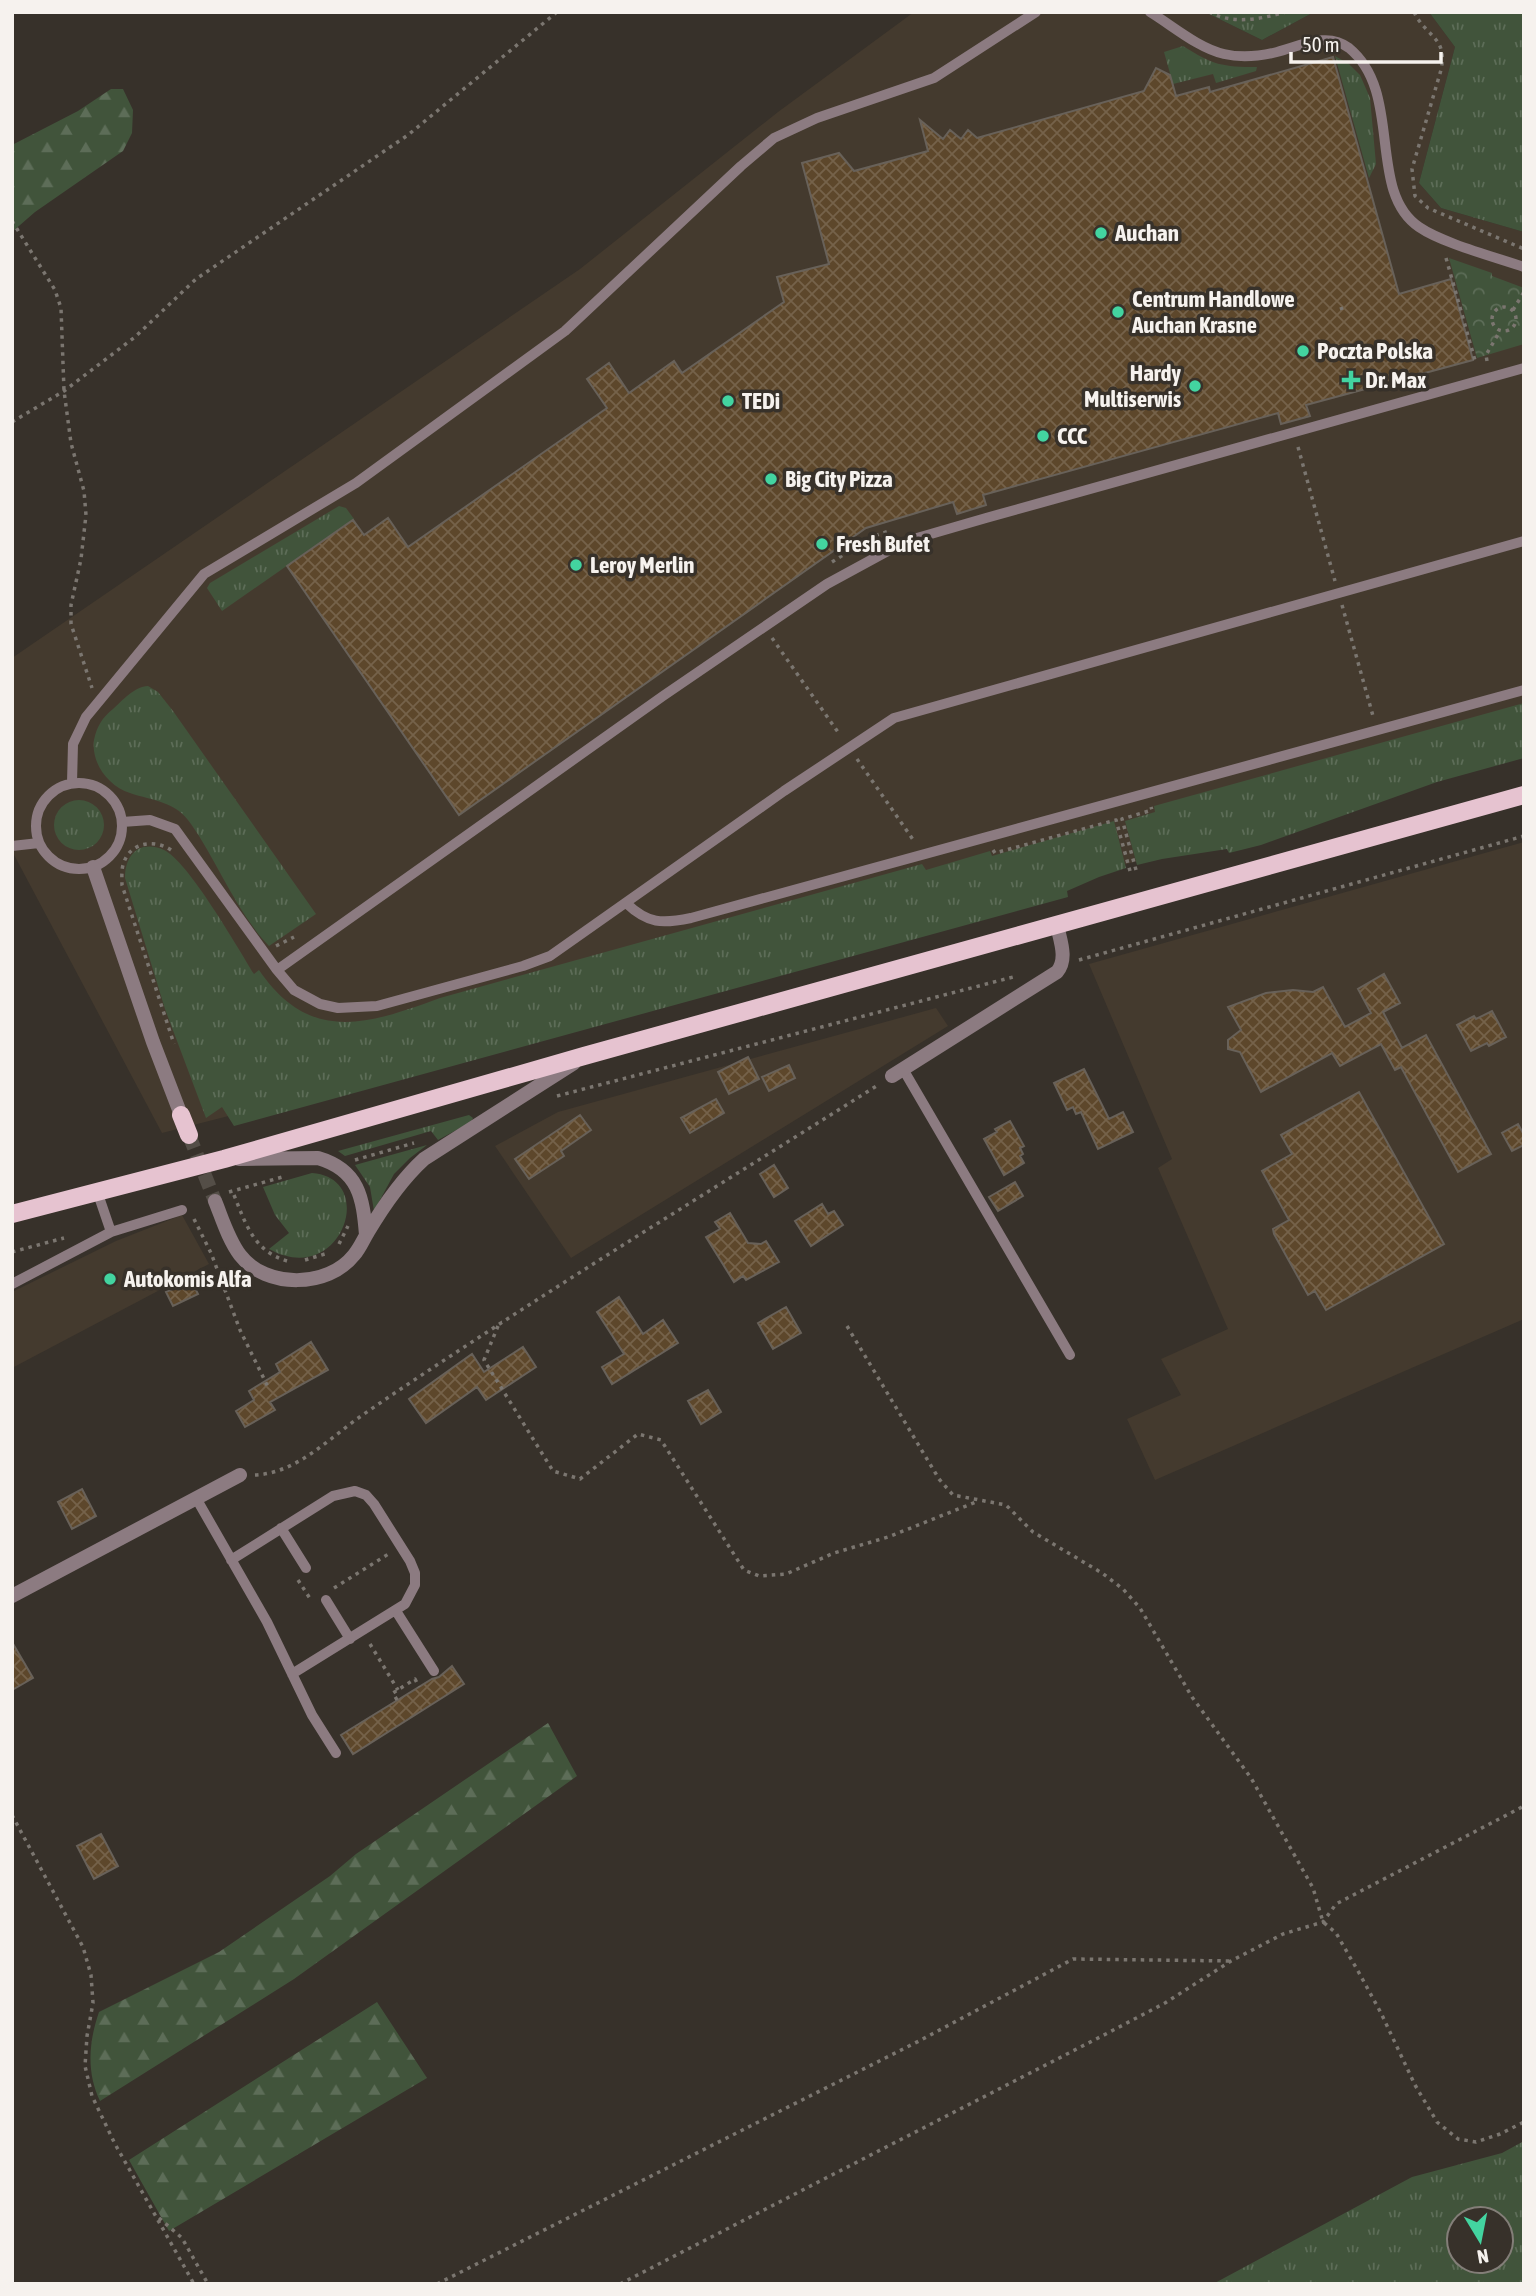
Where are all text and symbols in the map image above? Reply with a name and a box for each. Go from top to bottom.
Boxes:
scale bar [1291,21,1442,65]
text: 50 m [1302,32,1340,56]
place label: Auchan [1114,220,1179,246]
marker: Auchan [1093,225,1109,241]
place label: Centrum Handlowe Auchan Krasne [1131,286,1295,338]
marker: Centrum Handlowe Auchan Krasne [1110,304,1126,320]
place label: Poczta Polska [1317,338,1433,364]
marker: Poczta Polska [1295,343,1311,359]
place label: Hardy Multiserwis [1084,360,1182,412]
place label: Dr. Max [1365,367,1426,393]
marker: Dr. Max [1343,372,1359,388]
marker: Hardy Multiserwis [1187,378,1203,394]
place label: TEDi [742,388,780,414]
marker: TEDi [720,393,736,409]
place label: CCC [1057,423,1088,449]
marker: CCC [1035,428,1051,444]
place label: Big City Pizza [785,466,893,492]
marker: Big City Pizza [763,471,779,487]
place label: Fresh Bufet [836,531,930,557]
marker: Fresh Bufet [814,536,830,552]
place label: Leroy Merlin [590,552,695,578]
marker: Leroy Merlin [568,557,584,573]
place label: Autokomis Alfa [123,1266,252,1292]
marker: Autokomis Alfa [102,1271,118,1287]
north arrow [1445,2205,1515,2275]
text: N [1476,2245,1490,2269]

